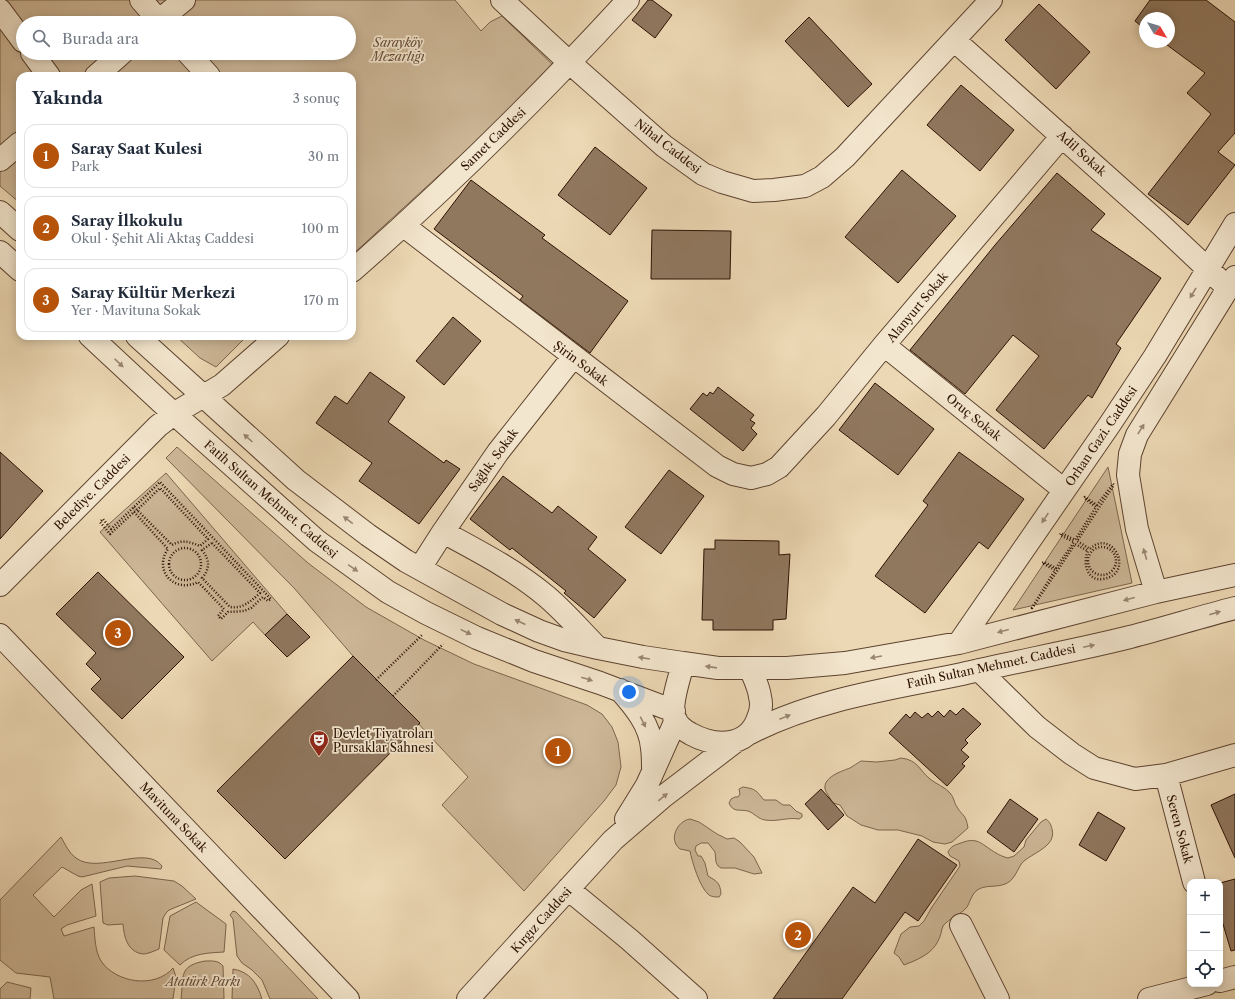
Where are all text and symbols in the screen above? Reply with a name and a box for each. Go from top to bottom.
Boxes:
north arrow [1139,12,1175,48]
search box [16,16,356,60]
icon: search [30,27,52,49]
text: Burada ara [62,29,139,48]
park label: Sarayköy Mezarlığı [369,35,425,64]
text: Yakında [32,88,103,108]
text: 3 sonuç [293,90,340,106]
street label: Samet Caddesi [457,104,529,174]
street label: Nihal Caddesi [632,115,704,177]
street label: Adil Sokak [1054,126,1110,180]
text: Saray Saat Kulesi [71,139,202,158]
text: 1 [43,148,49,164]
text: 30 m [308,148,339,164]
text: Park [71,158,99,174]
text: Saray İlkokulu [71,211,183,230]
text: 2 [42,220,50,236]
text: 100 m [301,220,339,236]
text: Okul · Şehit Ali Aktaş Caddesi [71,230,254,246]
street label: Alanyurt Sokak [883,268,951,346]
text: Saray Kültür Merkezi [71,283,235,302]
one-way arrow [1189,287,1196,299]
text: 3 [42,292,50,308]
text: 170 m [303,292,339,308]
text: Yer · Mavituna Sokak [71,302,201,318]
street label: Şirin Sokak [551,338,612,389]
one-way arrow [114,358,124,367]
street label: Orhan Gazi. Caddesi [1062,383,1140,489]
street label: Oruç Sokak [943,390,1005,444]
one-way arrow [1137,423,1144,435]
street label: Sağlık. Sokak [465,425,522,495]
one-way arrow [243,433,253,443]
street label: Fatih Sultan Mehmet. Caddesi [201,437,341,561]
street label: Belediye. Caddesi [51,451,133,533]
one-way arrow [1041,513,1049,523]
one-way arrow [343,516,354,525]
one-way arrow [1142,548,1148,560]
one-way arrow [348,564,359,572]
one-way arrow [1123,596,1135,602]
one-way arrow [1209,610,1221,616]
pin: 3 [105,618,131,648]
one-way arrow [514,619,526,625]
one-way arrow [460,629,472,635]
one-way arrow [997,629,1009,635]
street label: Fatih Sultan Mehmet. Caddesi [905,641,1077,691]
one-way arrow [1083,642,1095,648]
one-way arrow [638,654,651,660]
one-way arrow [870,655,882,661]
one-way arrow [705,664,717,670]
one-way arrow [582,676,594,682]
your location [619,682,639,702]
one-way arrow [780,713,792,719]
one-way arrow [640,716,646,727]
place label: Devlet Tiyatroları Pursaklar Sahnesi [333,726,434,755]
theatre icon: Devlet Tiyatroları Pursaklar Sahnesi [308,729,330,757]
pin: 1 [545,736,571,766]
street label: Mavituna Sokak [137,779,212,856]
one-way arrow [658,792,669,801]
street label: Seren Sokak [1164,793,1197,866]
map controls [1187,879,1223,987]
button: + [1187,879,1223,915]
street label: Kırgız Caddesi [508,884,575,956]
button: − [1187,915,1223,951]
pin: 2 [785,920,811,950]
button: locate [1187,951,1223,987]
park label: Atatürk Parkı [163,974,241,989]

